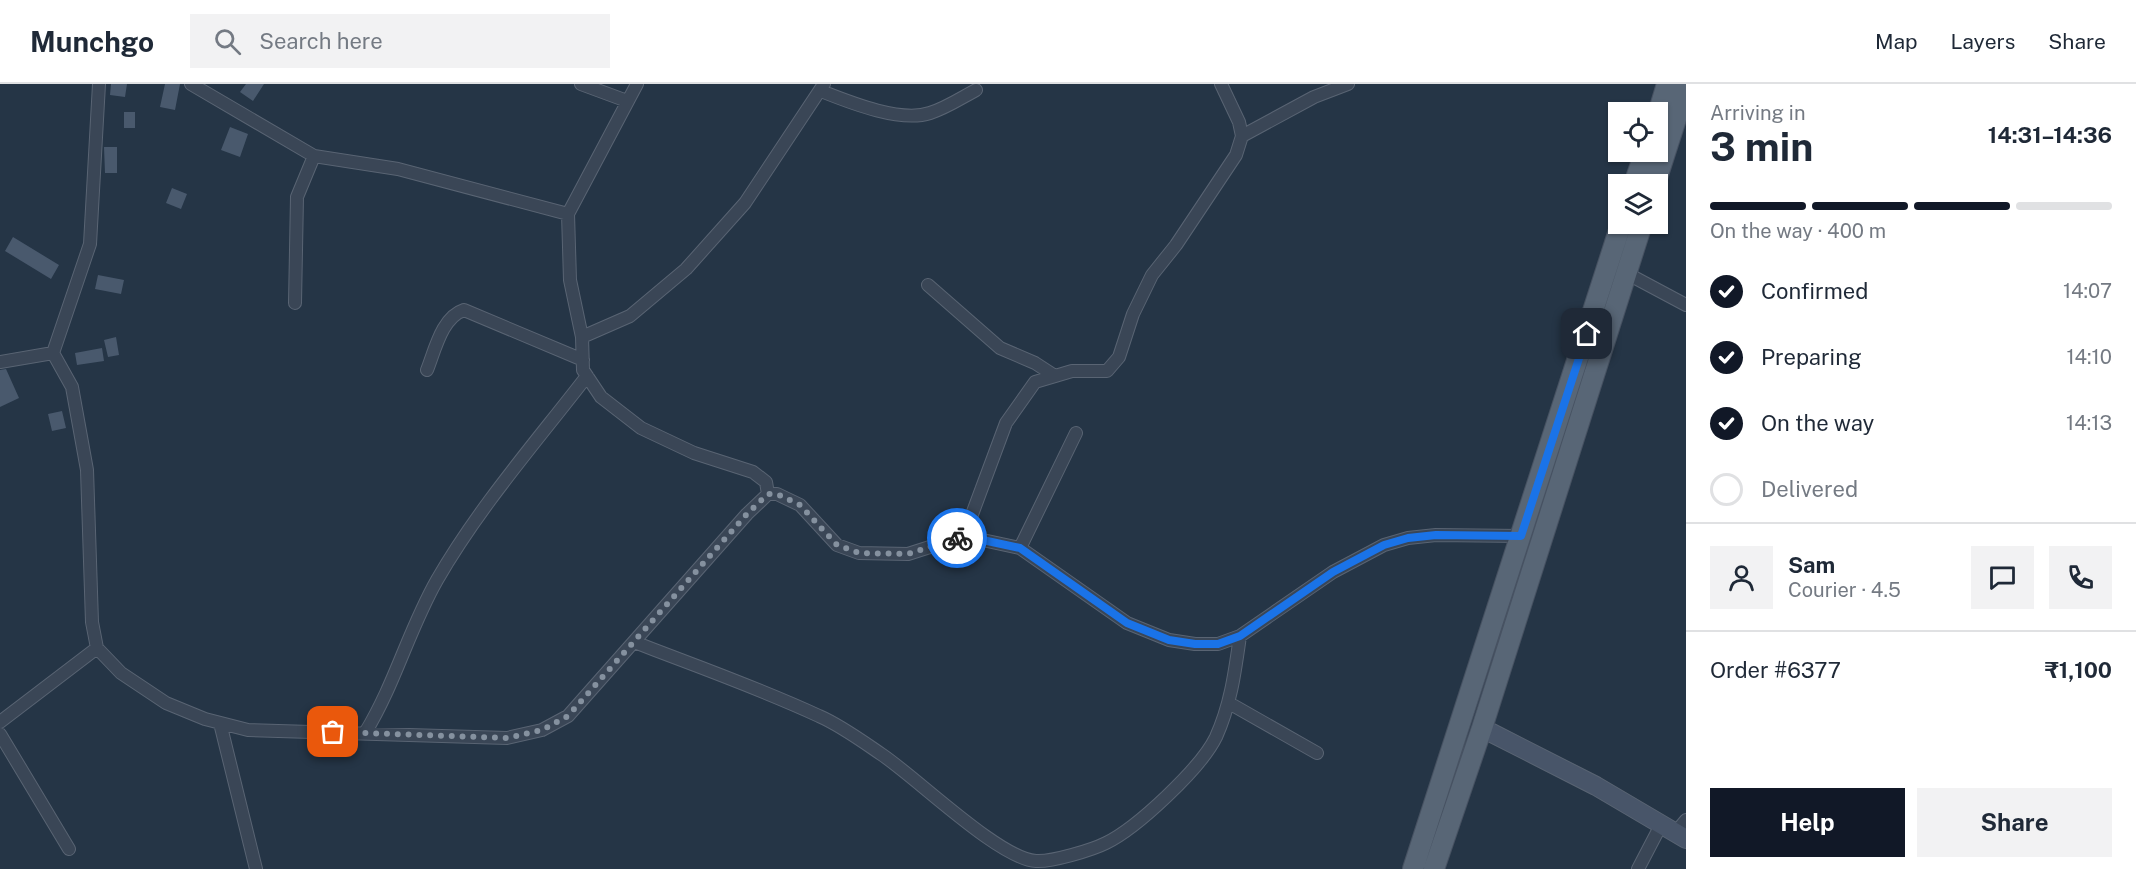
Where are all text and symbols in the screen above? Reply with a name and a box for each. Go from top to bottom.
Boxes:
search box [190,14,610,68]
text: Munchgo [30,25,154,58]
icon: search [211,25,244,58]
text: Search here [259,28,383,54]
text: Map [1875,29,1918,54]
text: Layers [1951,29,2015,54]
text: Share [2048,29,2106,54]
text: Arriving in [1710,101,1805,125]
map controls [1608,102,1668,234]
button: locate [1608,102,1668,162]
text: 14:31–14:36 [1988,122,2112,148]
text: 3 min [1710,124,1813,170]
button: layers [1608,174,1668,234]
text: On the way · 400 m [1710,219,1886,243]
icon: check [1710,275,1743,308]
text: Confirmed [1761,278,1868,304]
text: 14:07 [2063,279,2112,303]
pin [1561,308,1612,359]
icon: home [1570,317,1603,350]
icon: check [1710,341,1743,374]
text: Preparing [1761,344,1862,370]
text: 14:10 [2066,345,2112,369]
icon: check [1710,407,1743,440]
text: On the way [1761,410,1874,436]
text: 14:13 [2066,411,2112,435]
text: Delivered [1761,476,1858,502]
courier [927,508,987,568]
icon: bike [941,522,974,555]
button: person [1710,546,1773,609]
button: chat [1971,546,2034,609]
button: phone [2049,546,2112,609]
text: Sam [1788,552,1835,578]
text: Courier · 4.5 [1788,578,1901,602]
text: Order #6377 [1710,657,1841,683]
text: ₹1,100 [2045,657,2112,683]
pin [307,706,358,757]
icon: bag [316,715,349,748]
button: Help [1710,788,1905,857]
button: Share [1917,788,2112,857]

